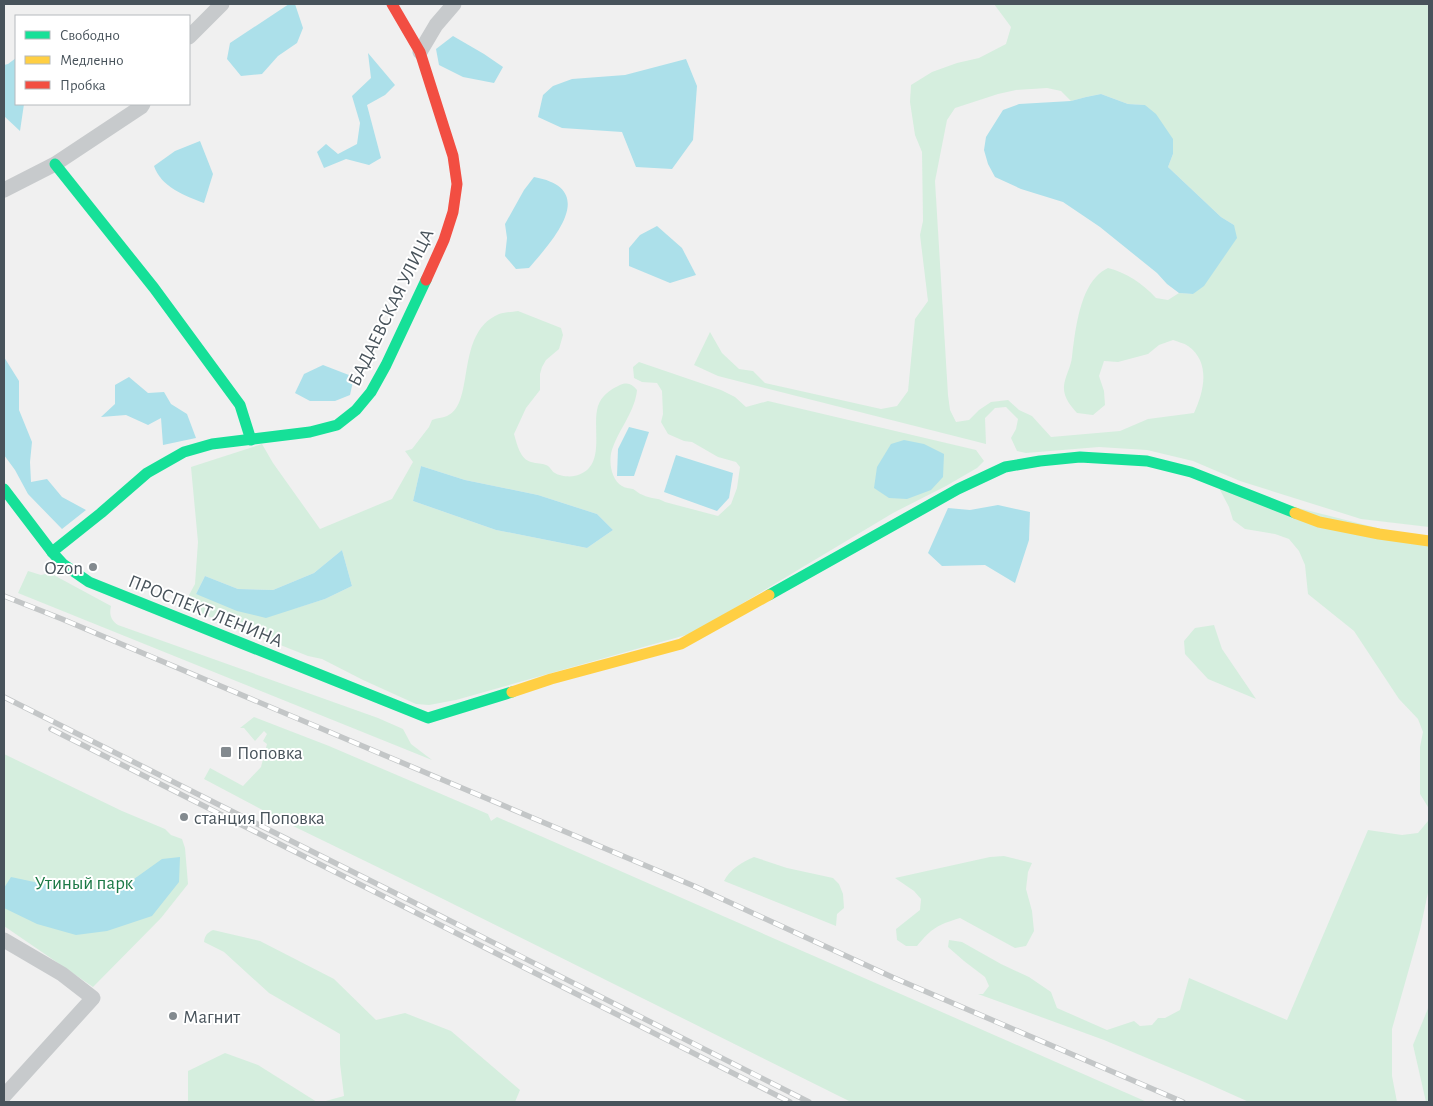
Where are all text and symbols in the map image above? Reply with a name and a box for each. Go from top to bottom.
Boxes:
legend [15,15,190,105]
text: Свободно [60,28,120,43]
text: Медленно [60,53,124,68]
text: Пробка [60,78,106,93]
street label: БАДАЕВСКАЯ УЛИЦА [345,226,438,389]
place label: Ozon [44,559,83,578]
marker: Ozon [87,561,99,573]
street label: ПРОСПЕКТ ЛЕНИНА [126,572,285,651]
place label: Поповка [237,744,303,763]
marker: Поповка [219,745,233,759]
place label: станция Поповка [194,809,325,828]
marker: станция Поповка [178,811,190,823]
park label: Утиный парк [35,874,134,893]
place label: Магнит [183,1008,240,1027]
marker: Магнит [167,1010,179,1022]

